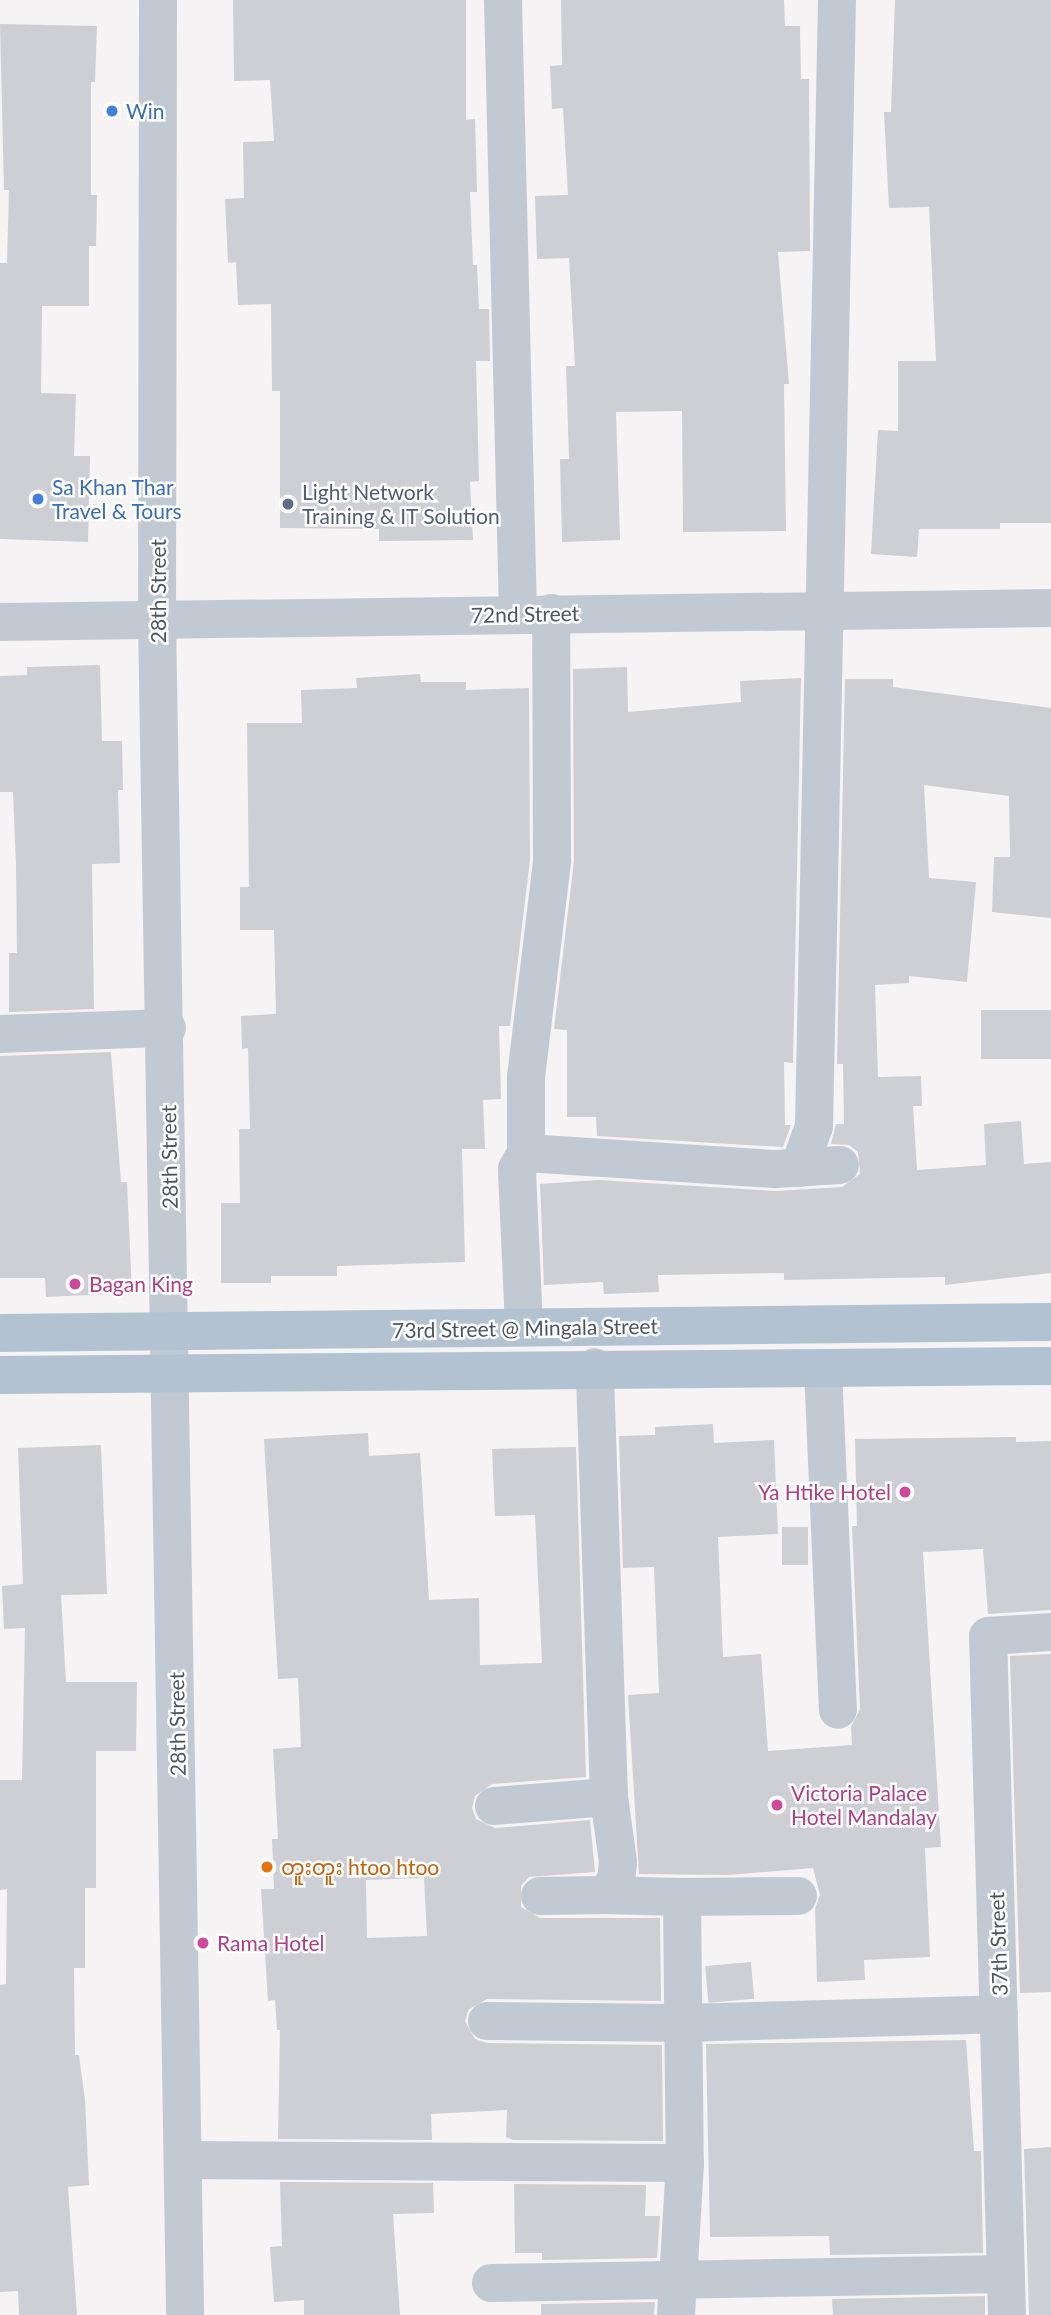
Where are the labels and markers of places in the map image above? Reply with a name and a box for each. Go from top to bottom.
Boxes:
place label: Win [126,98,164,124]
marker: Win [104,103,120,119]
place label: Sa Khan Thar Travel & Tours [52,474,182,524]
place label: Light Network Training & IT Solution [302,479,500,529]
marker: Sa Khan Thar Travel & Tours [30,491,46,507]
marker: Light Network Training & IT Solution [280,496,296,512]
place label: Bagan King [89,1271,193,1297]
marker: Bagan King [67,1276,83,1292]
place label: Ya Htike Hotel [758,1479,891,1505]
marker: Ya Htike Hotel [897,1484,913,1500]
place label: Victoria Palace Hotel Mandalay [791,1780,937,1830]
marker: Victoria Palace Hotel Mandalay [769,1797,785,1813]
place label: တူးတူး htoo htoo [281,1854,439,1880]
marker: တူးတူး htoo htoo [259,1859,275,1875]
place label: Rama Hotel [217,1930,324,1956]
marker: Rama Hotel [195,1935,211,1951]

